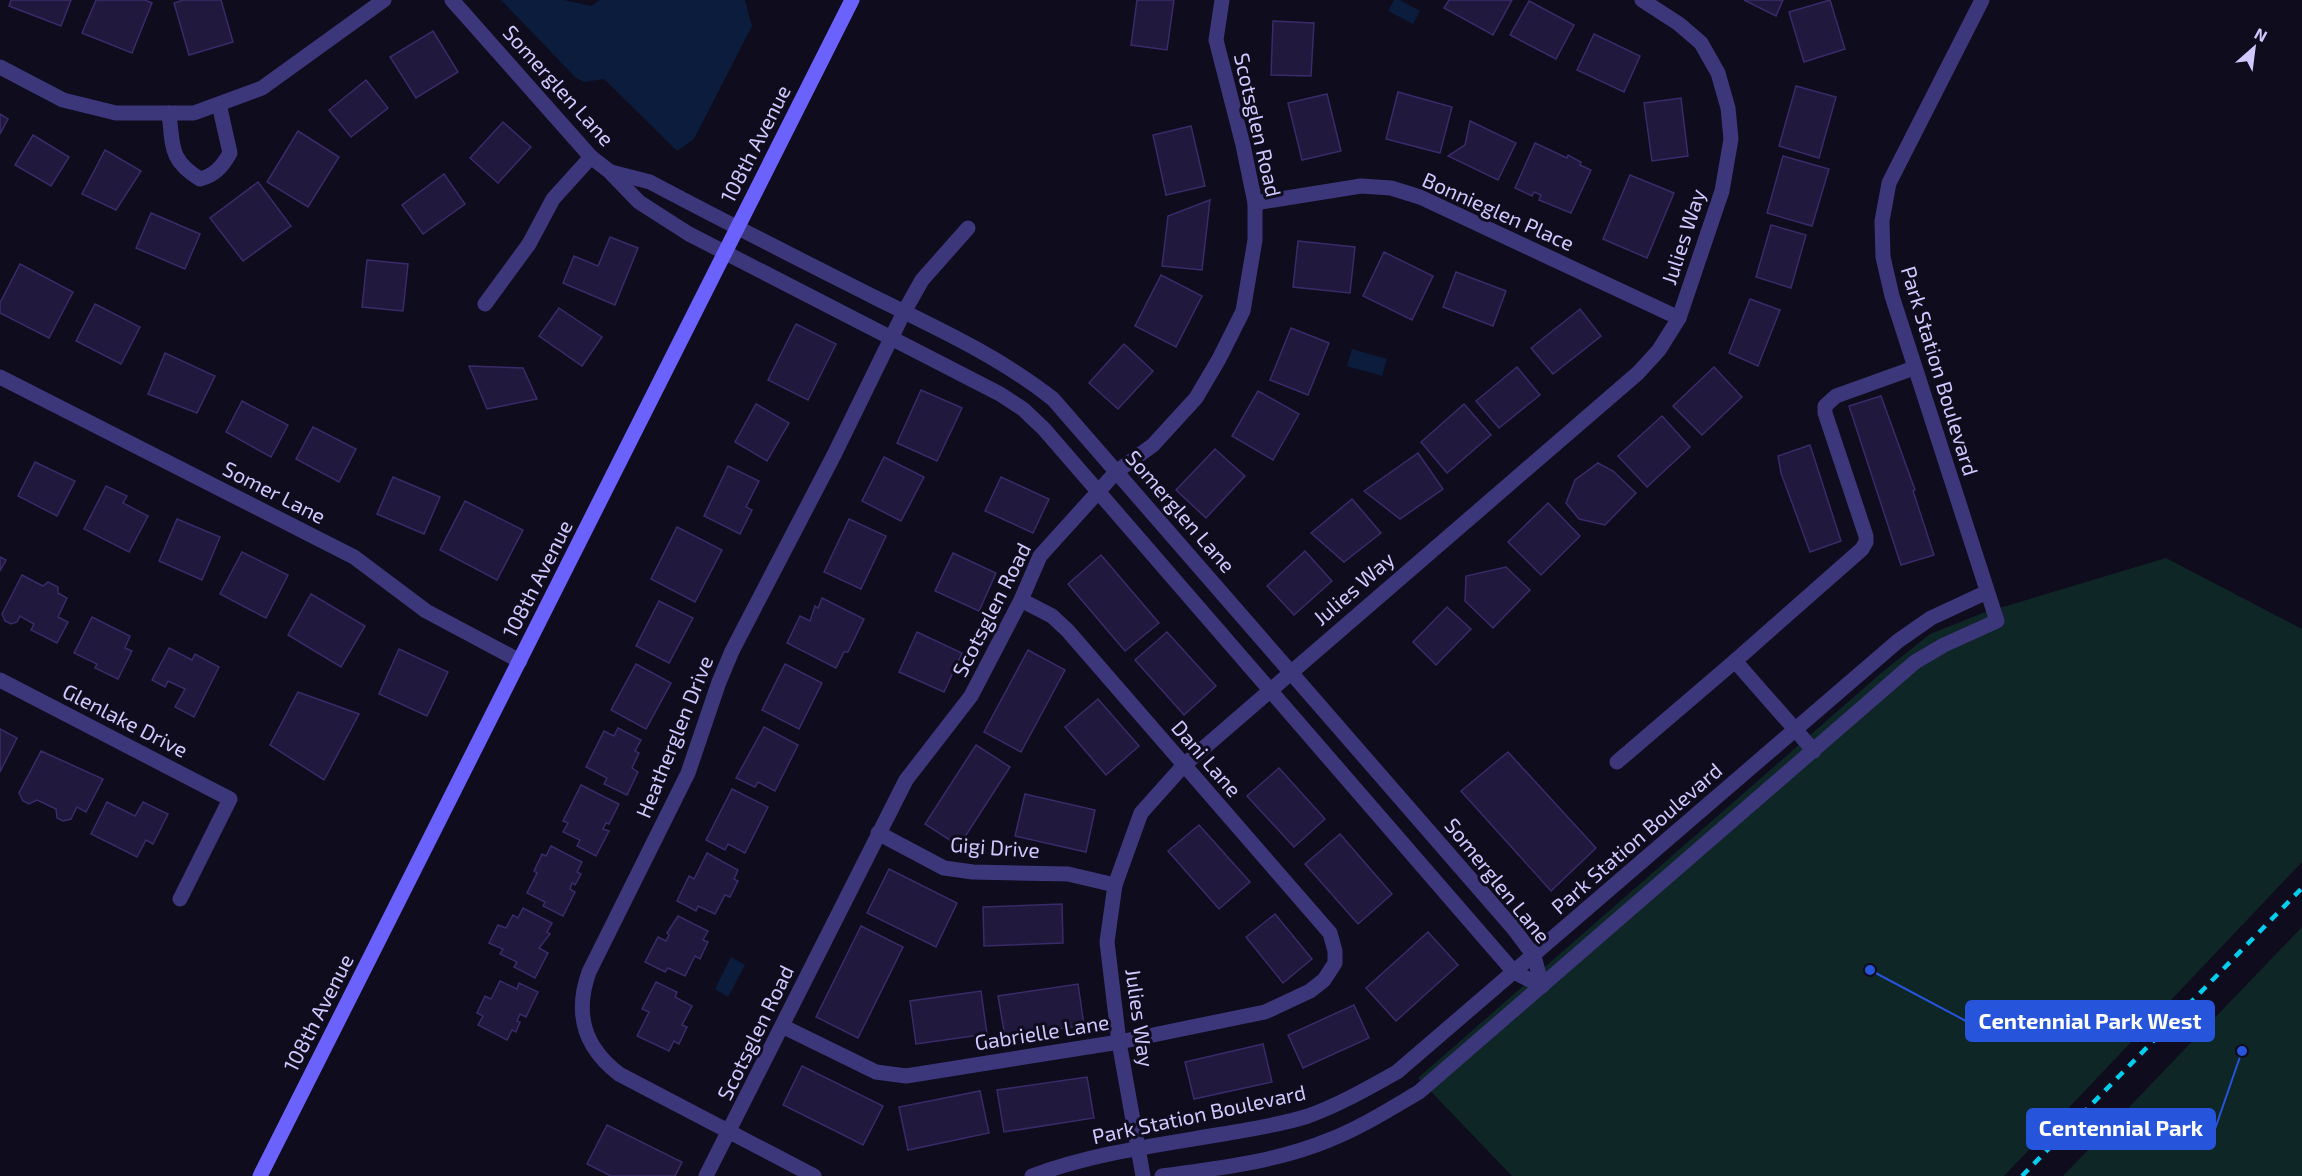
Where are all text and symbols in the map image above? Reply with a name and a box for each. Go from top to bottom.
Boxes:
north arrow [2224,18,2284,78]
street label: Somerglen Lane [498,20,620,150]
text: N [2252,23,2271,45]
street label: Scotsglen Road [1230,50,1287,199]
street label: 108th Avenue [714,80,795,206]
street label: Bonnieglen Place [1419,166,1578,255]
street label: Julies Way [1655,185,1710,288]
street label: Park Station Boulevard [1897,263,1984,478]
street label: Somerglen Lane [1121,445,1241,577]
street label: Somer Lane [219,455,330,528]
street label: 108th Avenue [496,515,577,641]
street label: Scotsglen Road [946,538,1035,680]
street label: Julies Way [1307,546,1399,630]
street label: Heatherglen Drive [630,652,718,821]
street label: Glenlake Drive [59,677,192,762]
street label: Dani Lane [1167,715,1247,801]
street label: Park Station Boulevard [1546,757,1726,919]
street label: Somerglen Lane [1440,812,1556,948]
street label: Gigi Drive [949,831,1041,862]
street label: 108th Avenue [277,949,358,1075]
street label: Scotsglen Road [711,961,798,1104]
street label: Julies Way [1121,967,1160,1069]
callout: Centennial Park West [1966,1001,2214,1041]
text: Centennial Park West [1979,1007,2201,1033]
street label: Gabrielle Lane [973,1009,1111,1054]
street label: Park Station Boulevard [1090,1079,1308,1148]
callout: Centennial Park [2027,1109,2215,1149]
text: Centennial Park [2039,1114,2204,1140]

